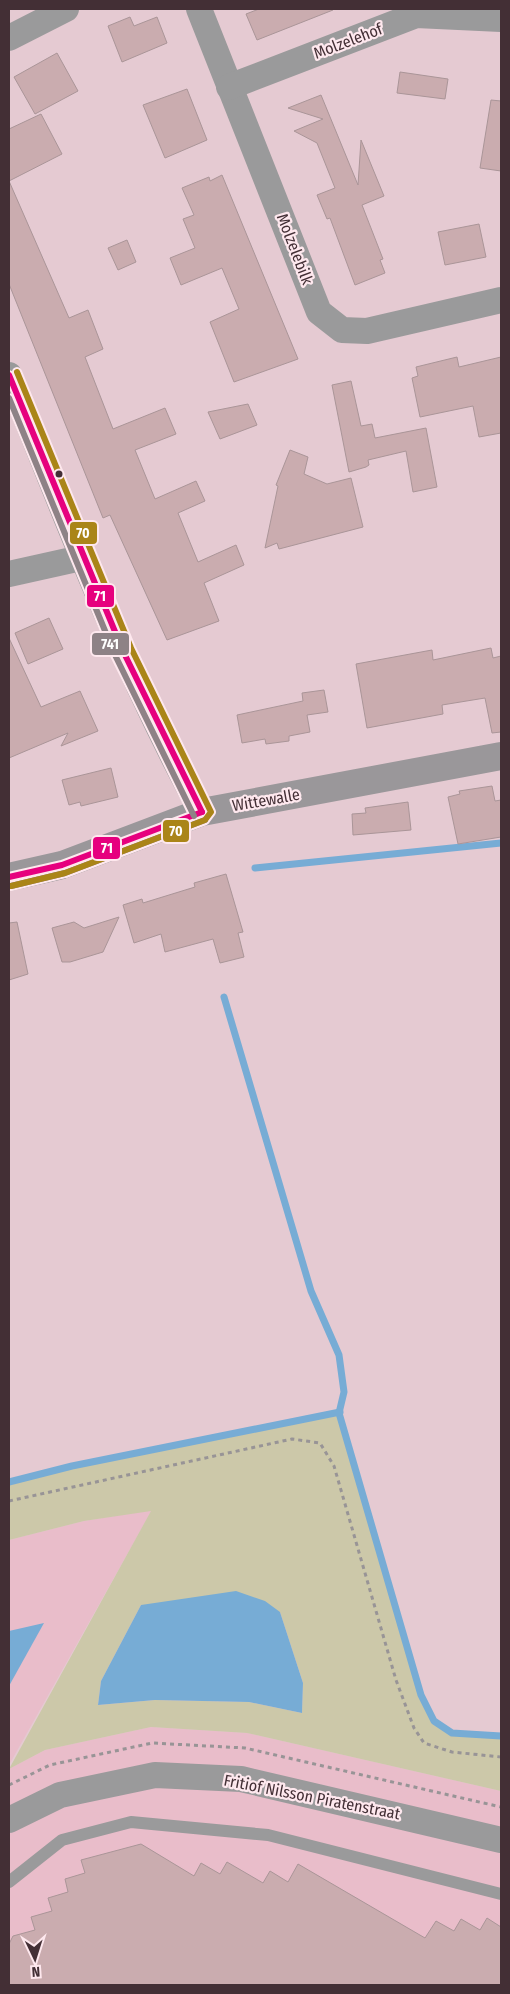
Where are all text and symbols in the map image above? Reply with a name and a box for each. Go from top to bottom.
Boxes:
street label: Molzelehof [311,19,386,63]
street label: Molzelebilk [273,211,317,288]
unlabelled marker [54,469,64,479]
line badge: 70 [69,521,98,545]
text: 70 [76,525,90,542]
line badge: 71 [86,584,115,608]
text: 71 [94,588,106,605]
line badge: 741 [91,632,130,656]
text: 741 [101,636,119,653]
street label: Wittewalle [231,785,301,815]
line badge: 70 [162,819,190,843]
text: 70 [169,823,183,840]
line badge: 71 [92,836,121,860]
text: 71 [101,840,113,857]
street label: Fritiof Nilsson Piratenstraat [222,1771,402,1824]
north arrow [10,1934,60,1984]
text: N [31,1963,41,1980]

